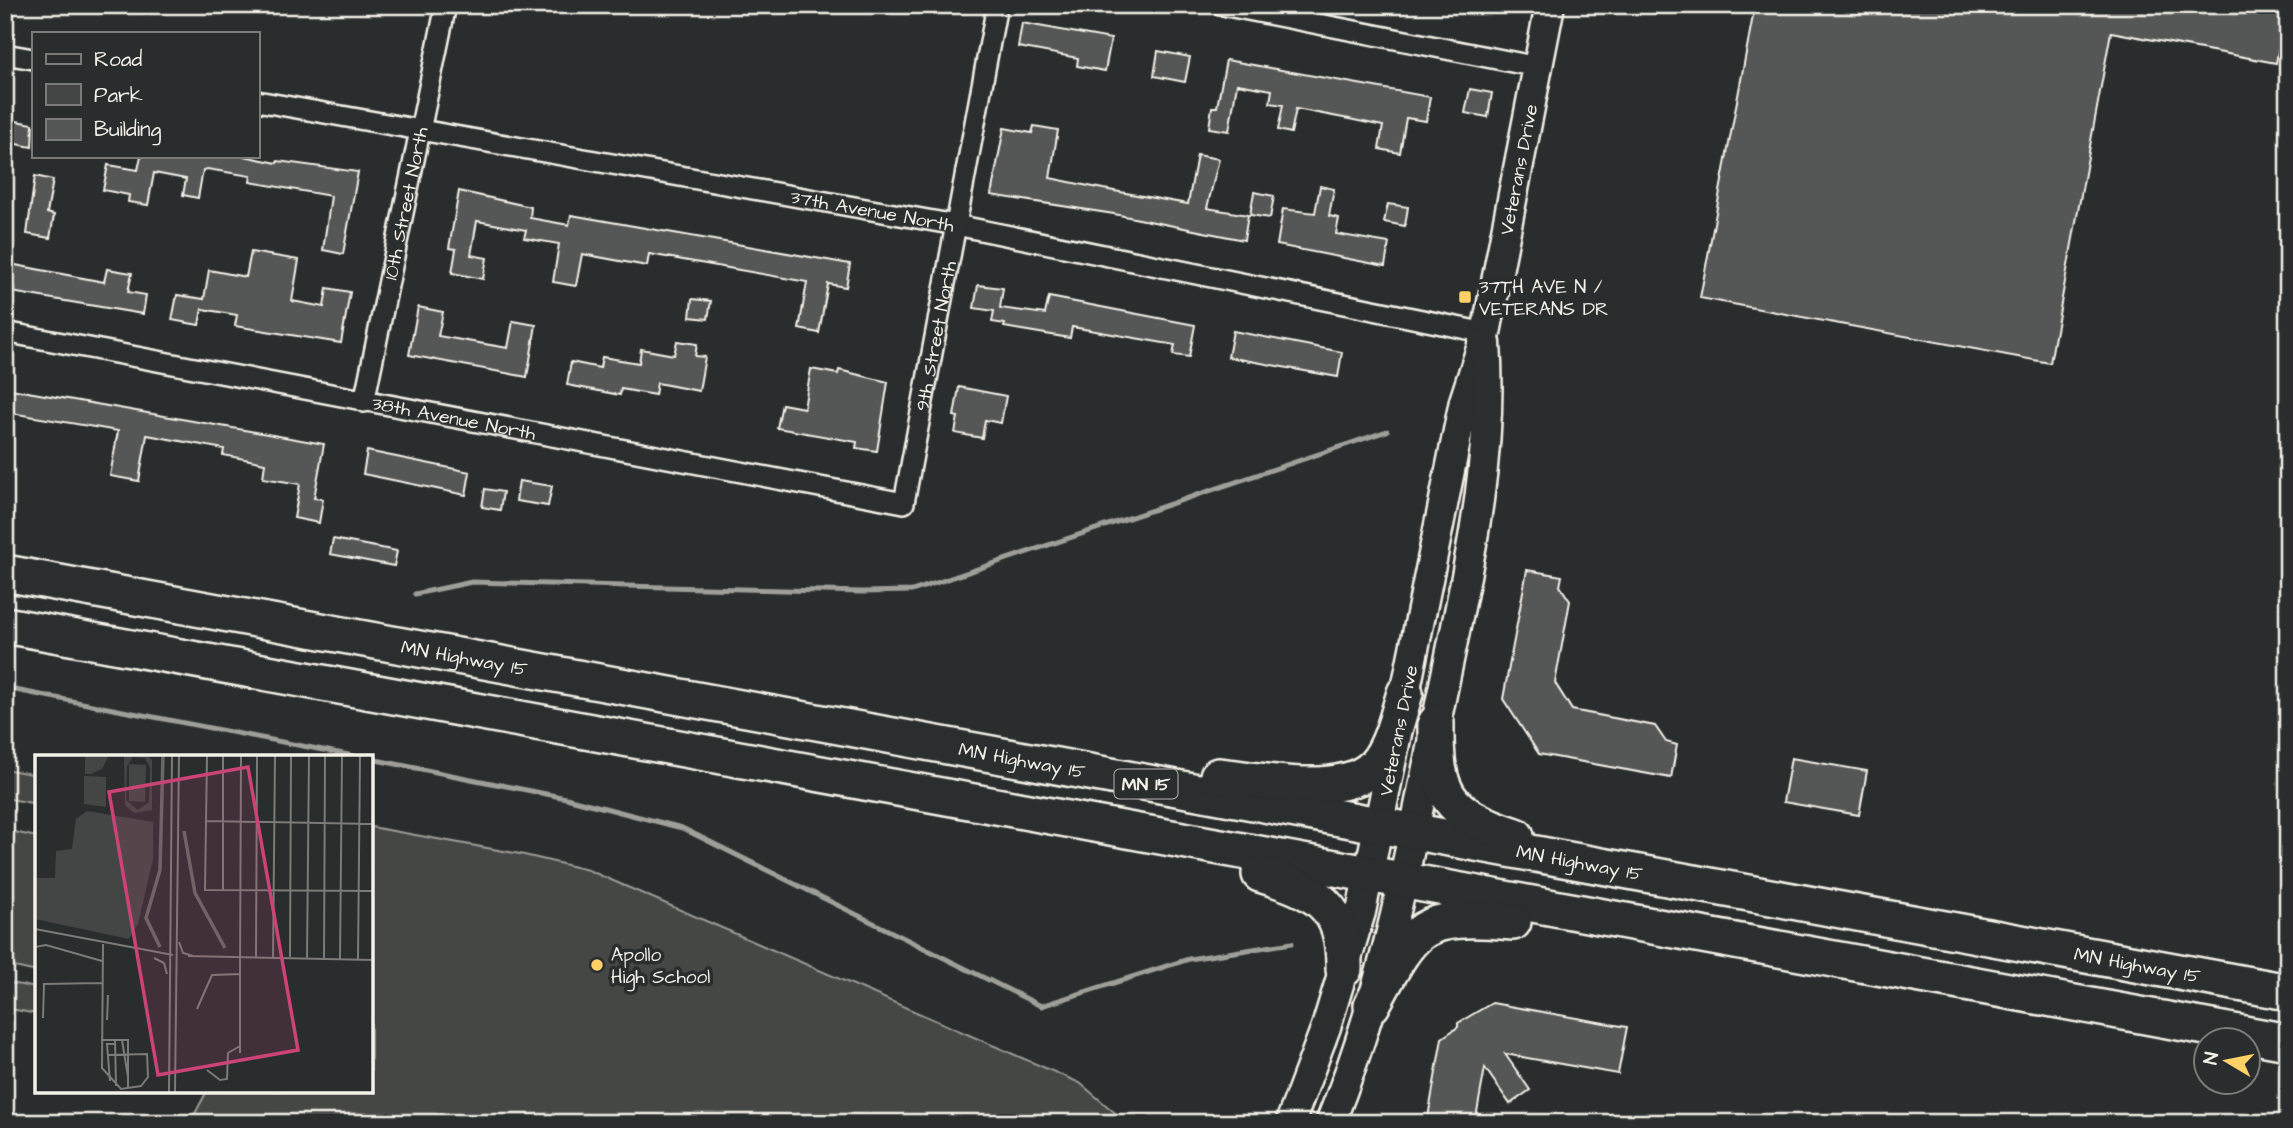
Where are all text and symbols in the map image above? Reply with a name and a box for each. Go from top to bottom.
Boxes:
legend [32,32,259,158]
text: Road [94,45,142,74]
text: Park [94,81,143,110]
street label: Veterans Drive [1493,102,1545,238]
text: Building [94,115,162,146]
street label: 10th Street North [378,124,436,282]
street label: 37th Avenue North [788,184,957,240]
street label: 9th Street North [909,259,964,413]
place label: 37TH AVE N / VETERANS DR [1479,274,1609,323]
marker: 37TH AVE N / VETERANS DR [1457,289,1473,305]
street label: 38th Avenue North [369,390,538,448]
street label: MN Highway 15 [399,634,530,684]
street label: Veterans Drive [1373,663,1425,798]
street label: MN Highway 15 [956,736,1088,786]
inset map [35,755,373,1093]
road number: MN 15 [1114,770,1178,798]
street label: MN Highway 15 [1514,839,1645,888]
street label: MN Highway 15 [2072,941,2203,991]
place label: Apollo High School [611,942,710,992]
marker: Apollo High School [589,957,605,973]
north arrow [2192,1026,2262,1096]
text: N [2197,1050,2226,1067]

